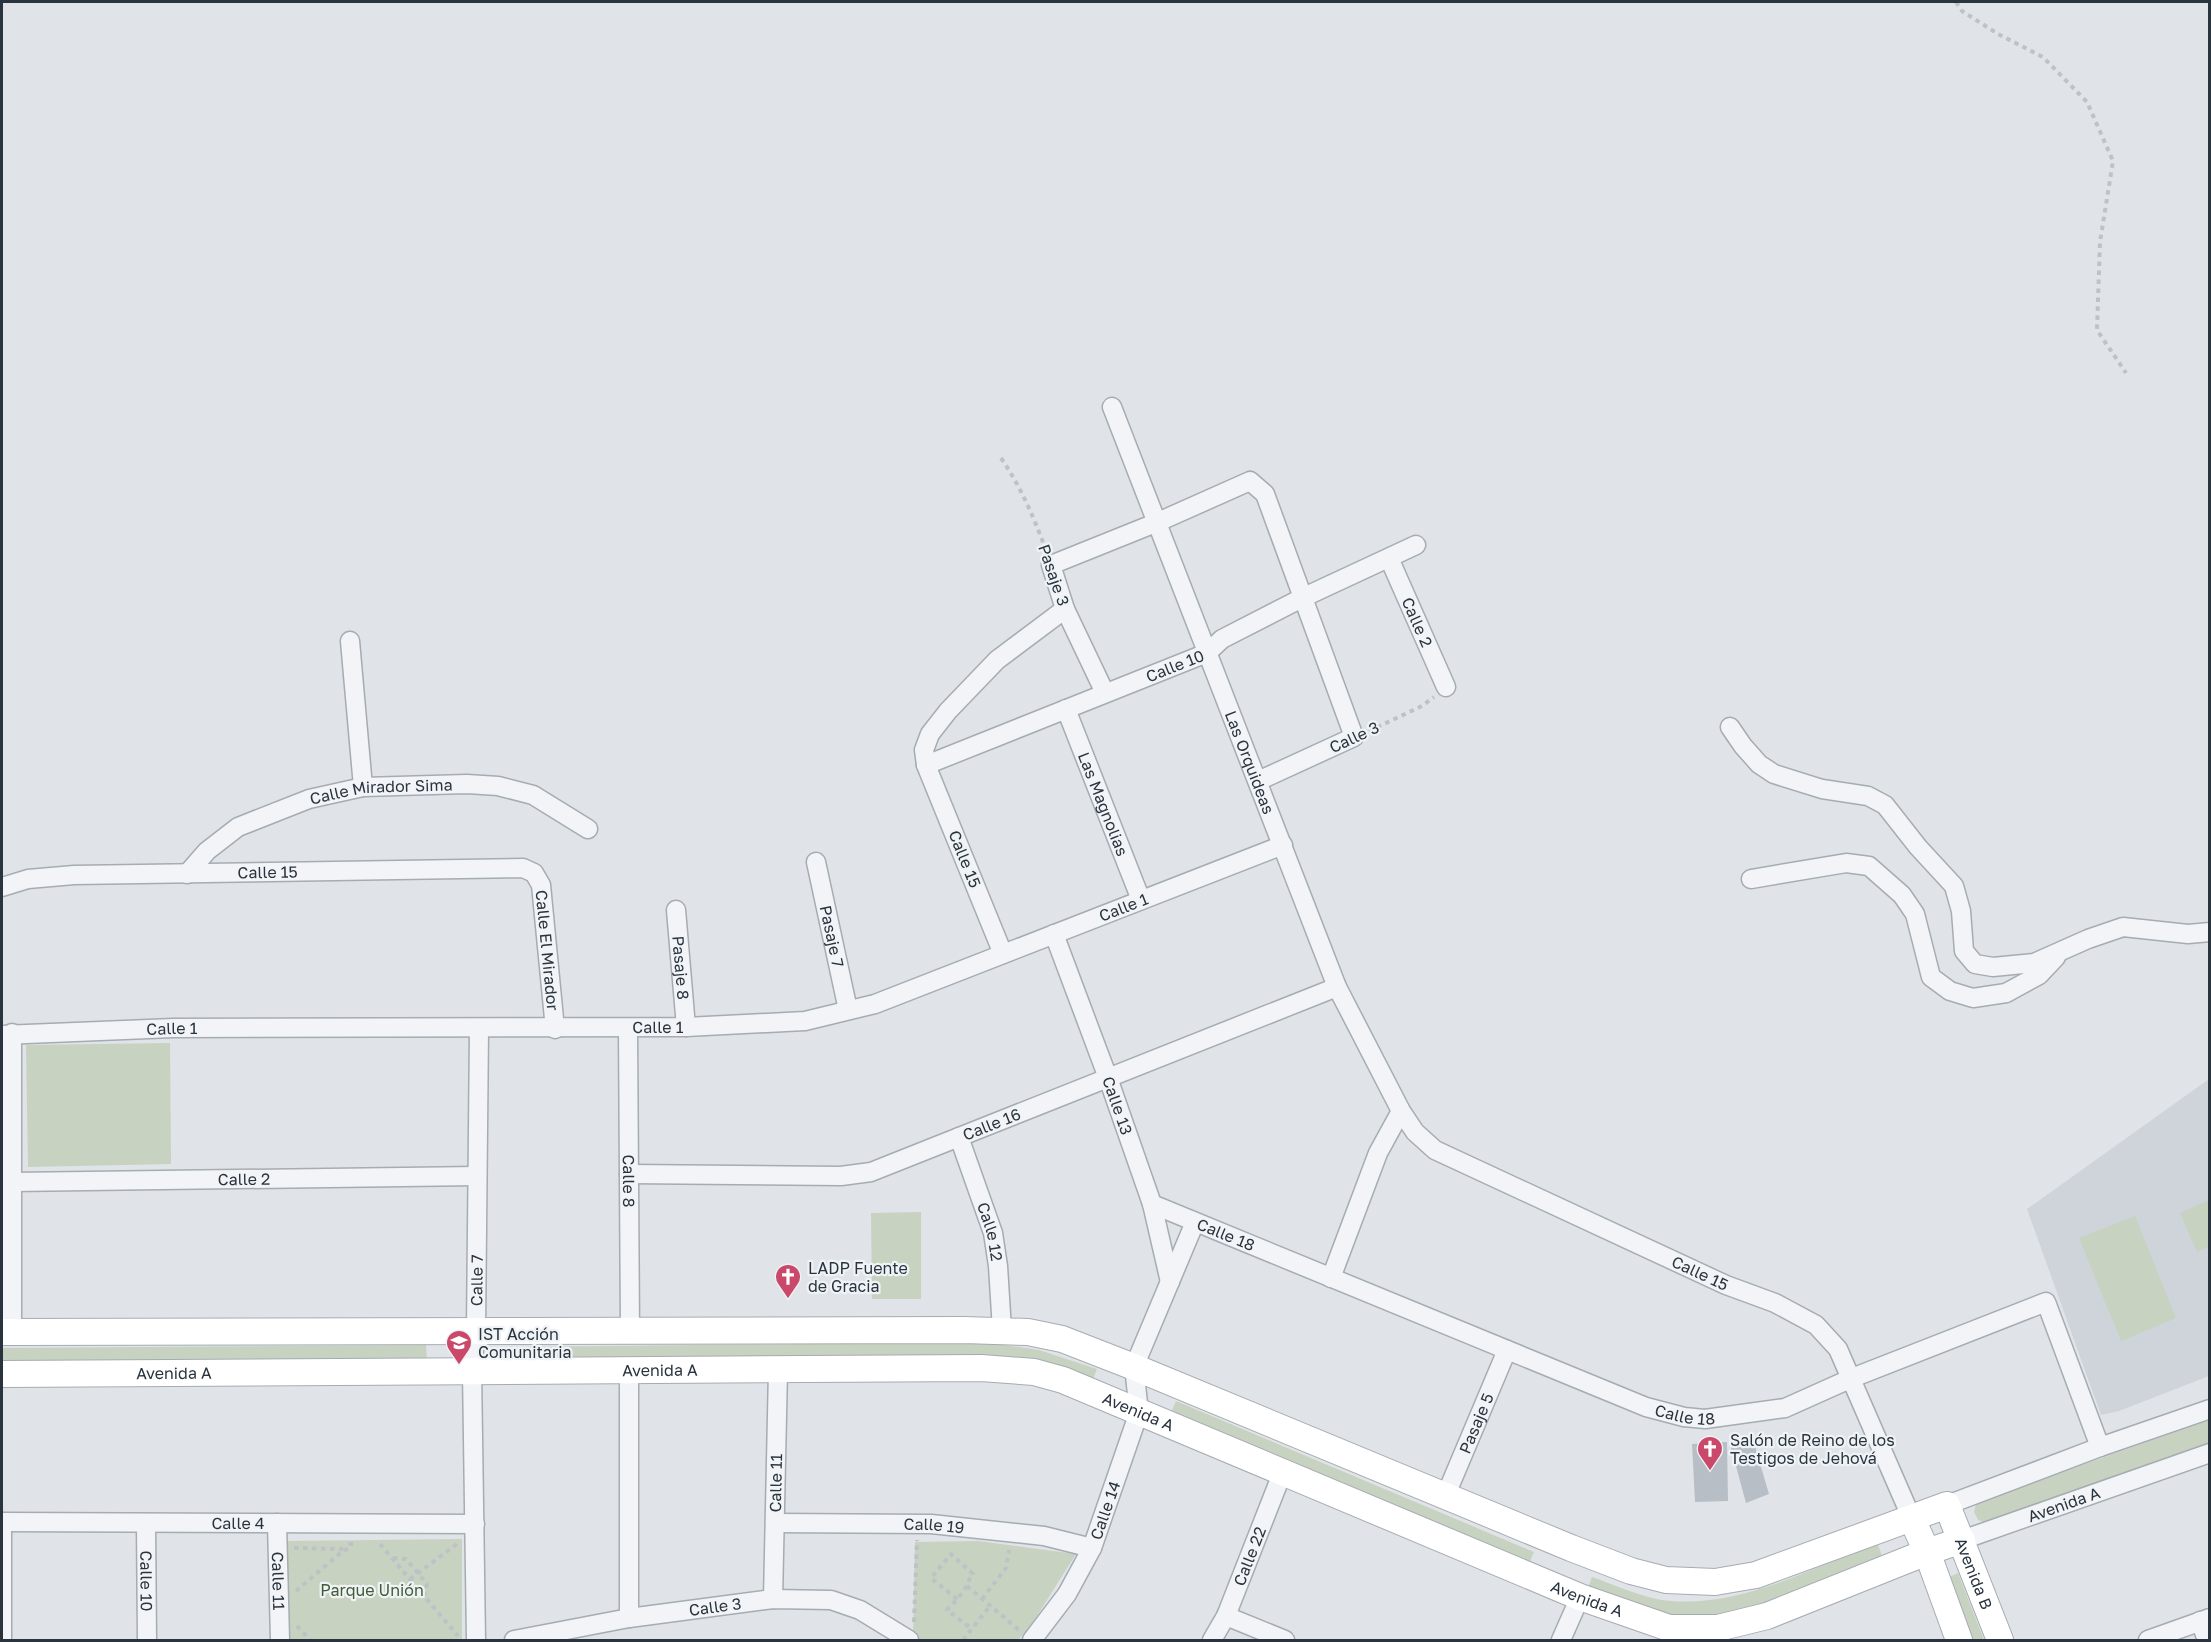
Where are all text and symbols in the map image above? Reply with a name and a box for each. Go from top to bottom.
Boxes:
street label: Pasaje 3 [1034,542,1074,608]
street label: Calle 2 [1398,594,1437,650]
street label: Calle 10 [1143,645,1207,686]
street label: Las Orquideas [1221,708,1279,817]
street label: Calle 3 [1326,717,1382,757]
street label: Las Magnolias [1074,749,1133,859]
street label: Calle Mirador Sima [308,774,453,809]
street label: Calle 15 [944,827,986,891]
street label: Calle 15 [237,862,298,882]
street label: Calle 1 [1096,888,1151,926]
street label: Calle El Mirador [532,889,563,1012]
street label: Pasaje 7 [816,903,848,969]
street label: Pasaje 8 [668,935,694,1001]
street label: Calle 1 [632,1017,684,1037]
street label: Calle 1 [146,1018,198,1039]
street label: Calle 13 [1098,1074,1137,1137]
street label: Calle 16 [960,1104,1024,1145]
street label: Calle 8 [619,1154,639,1208]
street label: Calle 2 [218,1169,270,1189]
street label: Calle 12 [973,1199,1007,1263]
street label: Calle 18 [1194,1214,1258,1255]
street label: Calle 15 [1668,1251,1732,1295]
street label: Calle 7 [466,1254,487,1306]
place label: LADP Fuente de Gracia [808,1258,908,1296]
church icon: LADP Fuente de Gracia [773,1262,803,1300]
place label: IST Acción Comunitaria [478,1324,571,1362]
school or university icon: IST Acción Comunitaria [444,1328,474,1366]
street label: Avenida A [622,1360,698,1380]
street label: Avenida A [136,1363,212,1383]
street label: Avenida A [1100,1388,1177,1436]
street label: Pasaje 5 [1454,1390,1498,1457]
street label: Calle 18 [1653,1400,1716,1429]
place label: Salón de Reino de los Testigos de Jehová [1730,1430,1895,1468]
church icon: Salón de Reino de los Testigos de Jehová [1695,1434,1725,1472]
street label: Calle 11 [765,1453,786,1513]
street label: Calle 14 [1086,1478,1124,1542]
street label: Avenida A [2025,1482,2103,1526]
street label: Calle 4 [211,1513,265,1533]
street label: Calle 19 [904,1514,965,1537]
street label: Calle 22 [1229,1524,1270,1589]
street label: Avenida B [1951,1535,1997,1612]
street label: Calle 10 [136,1550,157,1612]
street label: Calle 11 [268,1551,289,1611]
street label: Avenida A [1548,1576,1626,1621]
park label: Parque Unión [320,1580,424,1600]
street label: Calle 3 [688,1593,743,1620]

